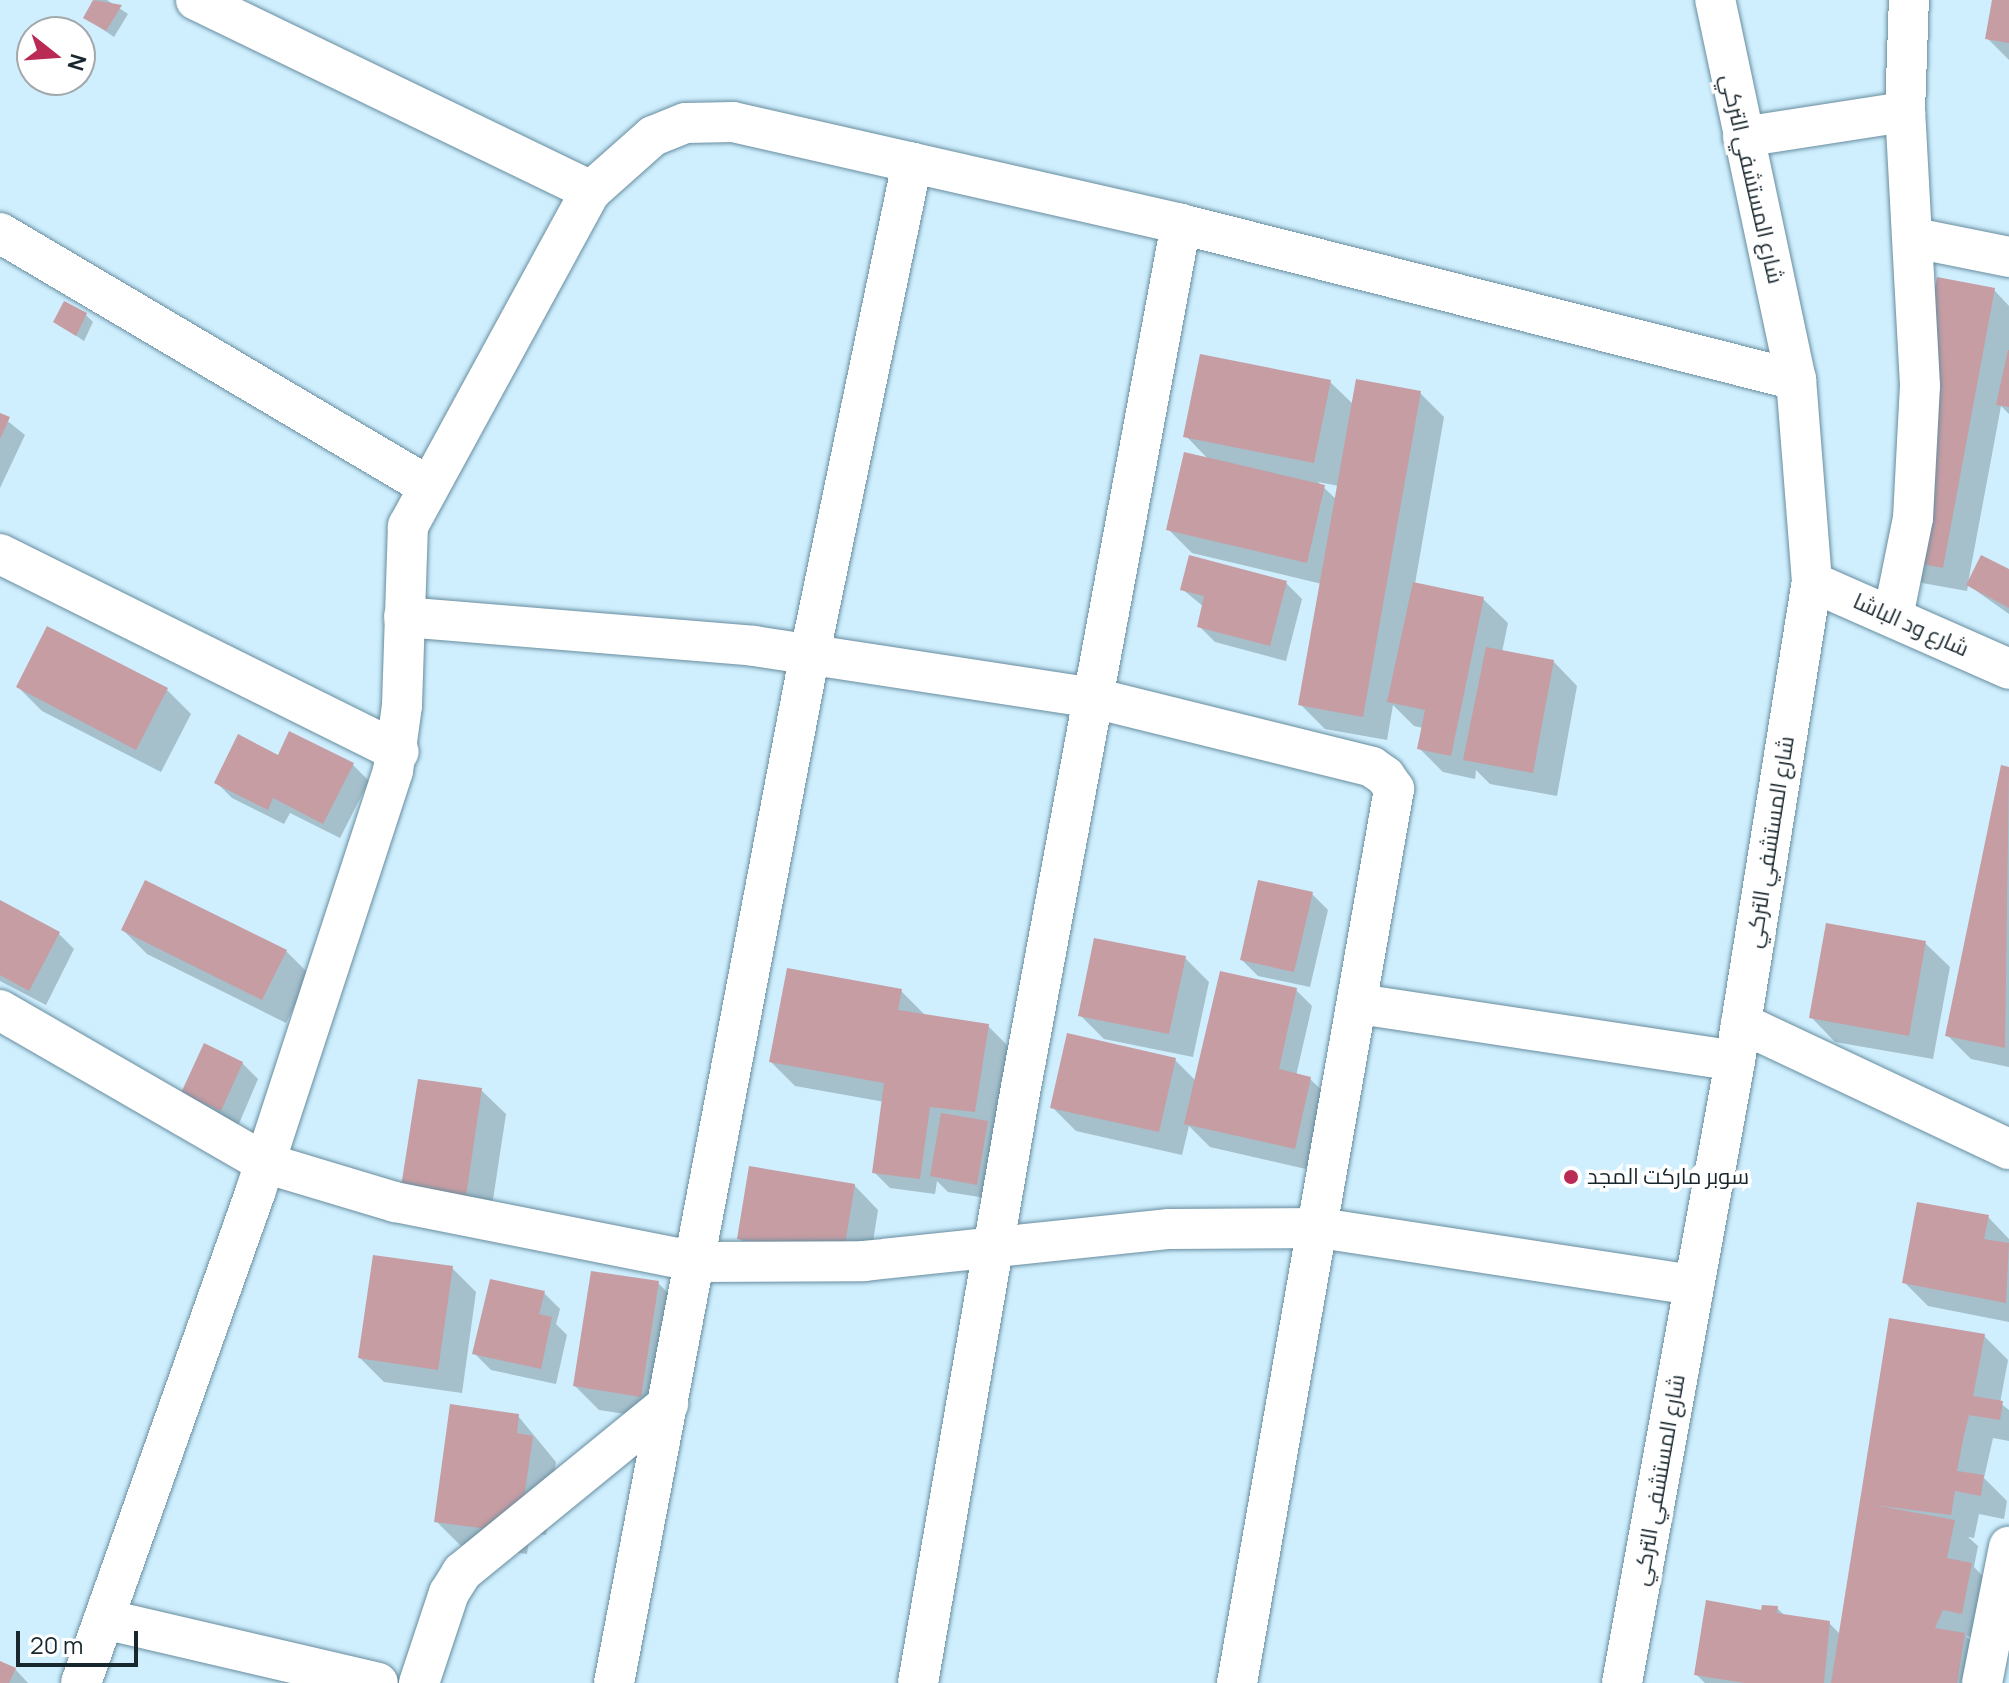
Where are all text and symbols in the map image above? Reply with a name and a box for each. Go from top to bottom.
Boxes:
north arrow [16,16,96,96]
text: N [60,50,94,74]
street label: شارع المستشفي التركي [1715,72,1789,286]
street label: شارع ود الباشا [1849,588,1973,662]
street label: شارع المستشفي التركي [1740,734,1800,950]
place label: سوبر ماركت المجد [1587,1164,1749,1190]
marker: سوبر ماركت المجد [1562,1168,1580,1186]
street label: شارع المستشفي التركي [1627,1372,1691,1588]
scale bar [20,1615,142,1665]
text: 20 m [30,1628,83,1661]

